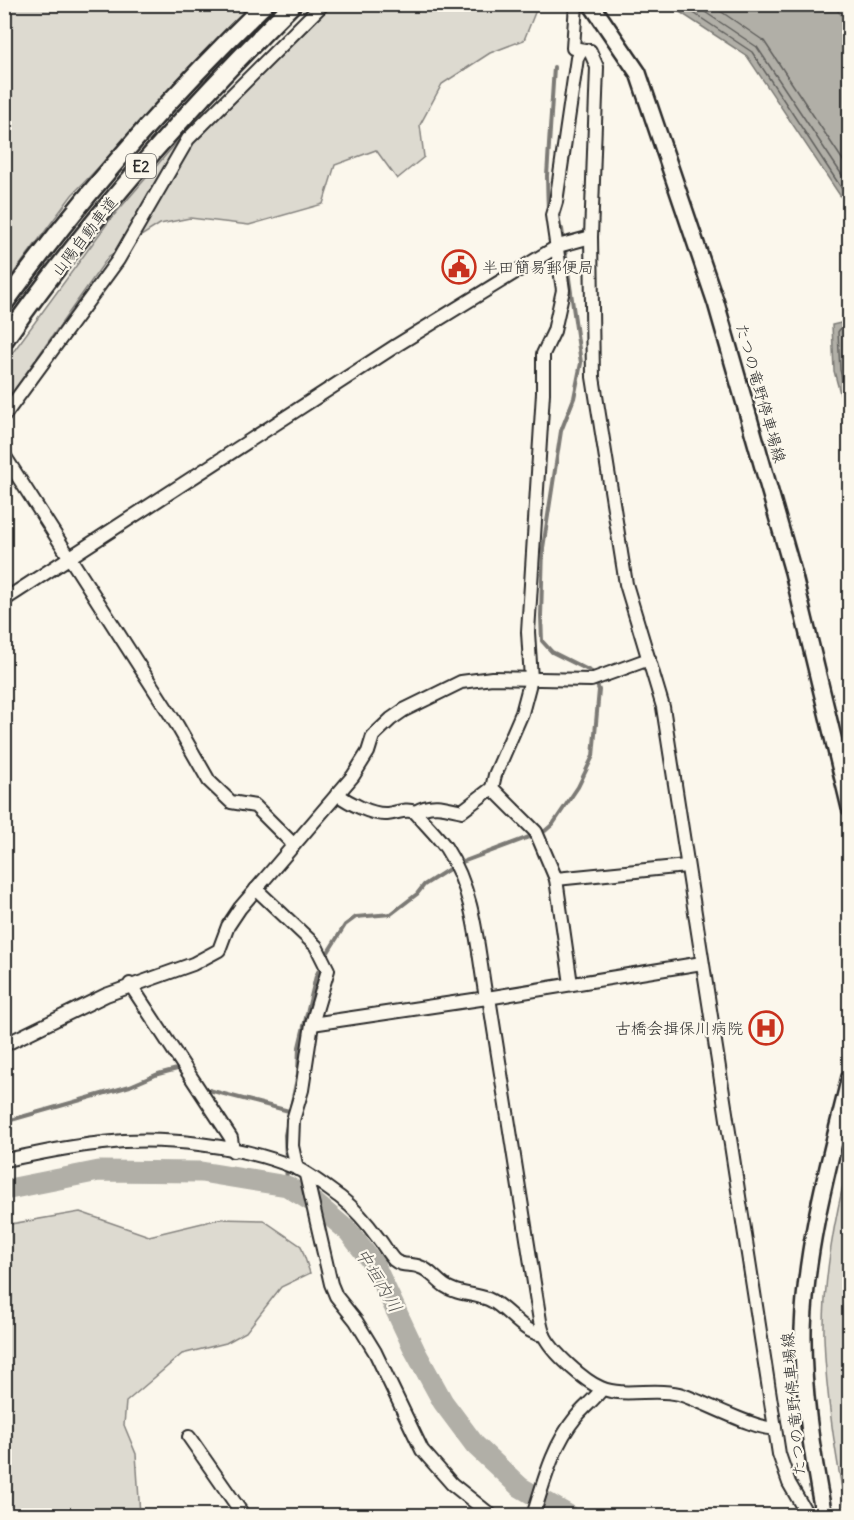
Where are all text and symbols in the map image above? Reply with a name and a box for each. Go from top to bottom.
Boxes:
road number: E2 [126,154,156,178]
street label: 山陽自動車道 [47,192,121,280]
public building icon: 半田簡易郵便局 [441,249,477,285]
place label: 半田簡易郵便局 [482,257,594,277]
street label: たつの竜野停車場線 [732,321,790,465]
hospital icon: 古橋会揖保川病院 [748,1010,784,1046]
place label: 古橋会揖保川病院 [615,1018,743,1038]
water label: 中垣内川 [351,1243,407,1317]
street label: たつの竜野停車場線 [777,1331,809,1477]

